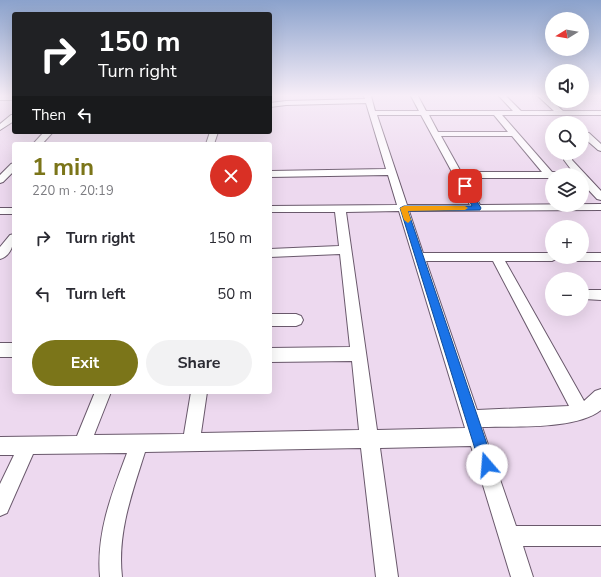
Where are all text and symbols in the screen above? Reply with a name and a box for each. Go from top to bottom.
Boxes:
north arrow [545,12,589,56]
map controls [545,12,589,316]
text: 150 m [98,23,181,61]
icon: right [32,28,84,80]
text: Turn right [98,59,177,83]
button: sound [545,64,589,108]
icon: left [74,104,96,126]
text: Then [32,105,66,125]
button: search [545,116,589,160]
text: 1 min [32,151,94,183]
button: close [210,155,252,197]
button: layers [545,168,589,212]
pin [448,169,482,203]
icon: arrive [454,175,476,197]
text: 220 m · 20:19 [32,182,114,200]
button: + [545,220,589,264]
icon: right [32,227,54,249]
text: Turn right [66,228,135,248]
text: 150 m [208,228,252,248]
button: − [545,272,589,316]
icon: left [32,283,54,305]
text: Turn left [66,284,125,304]
text: 50 m [217,284,252,304]
button: Exit [32,340,138,386]
button: Share [146,340,252,386]
position arrow [466,444,508,486]

